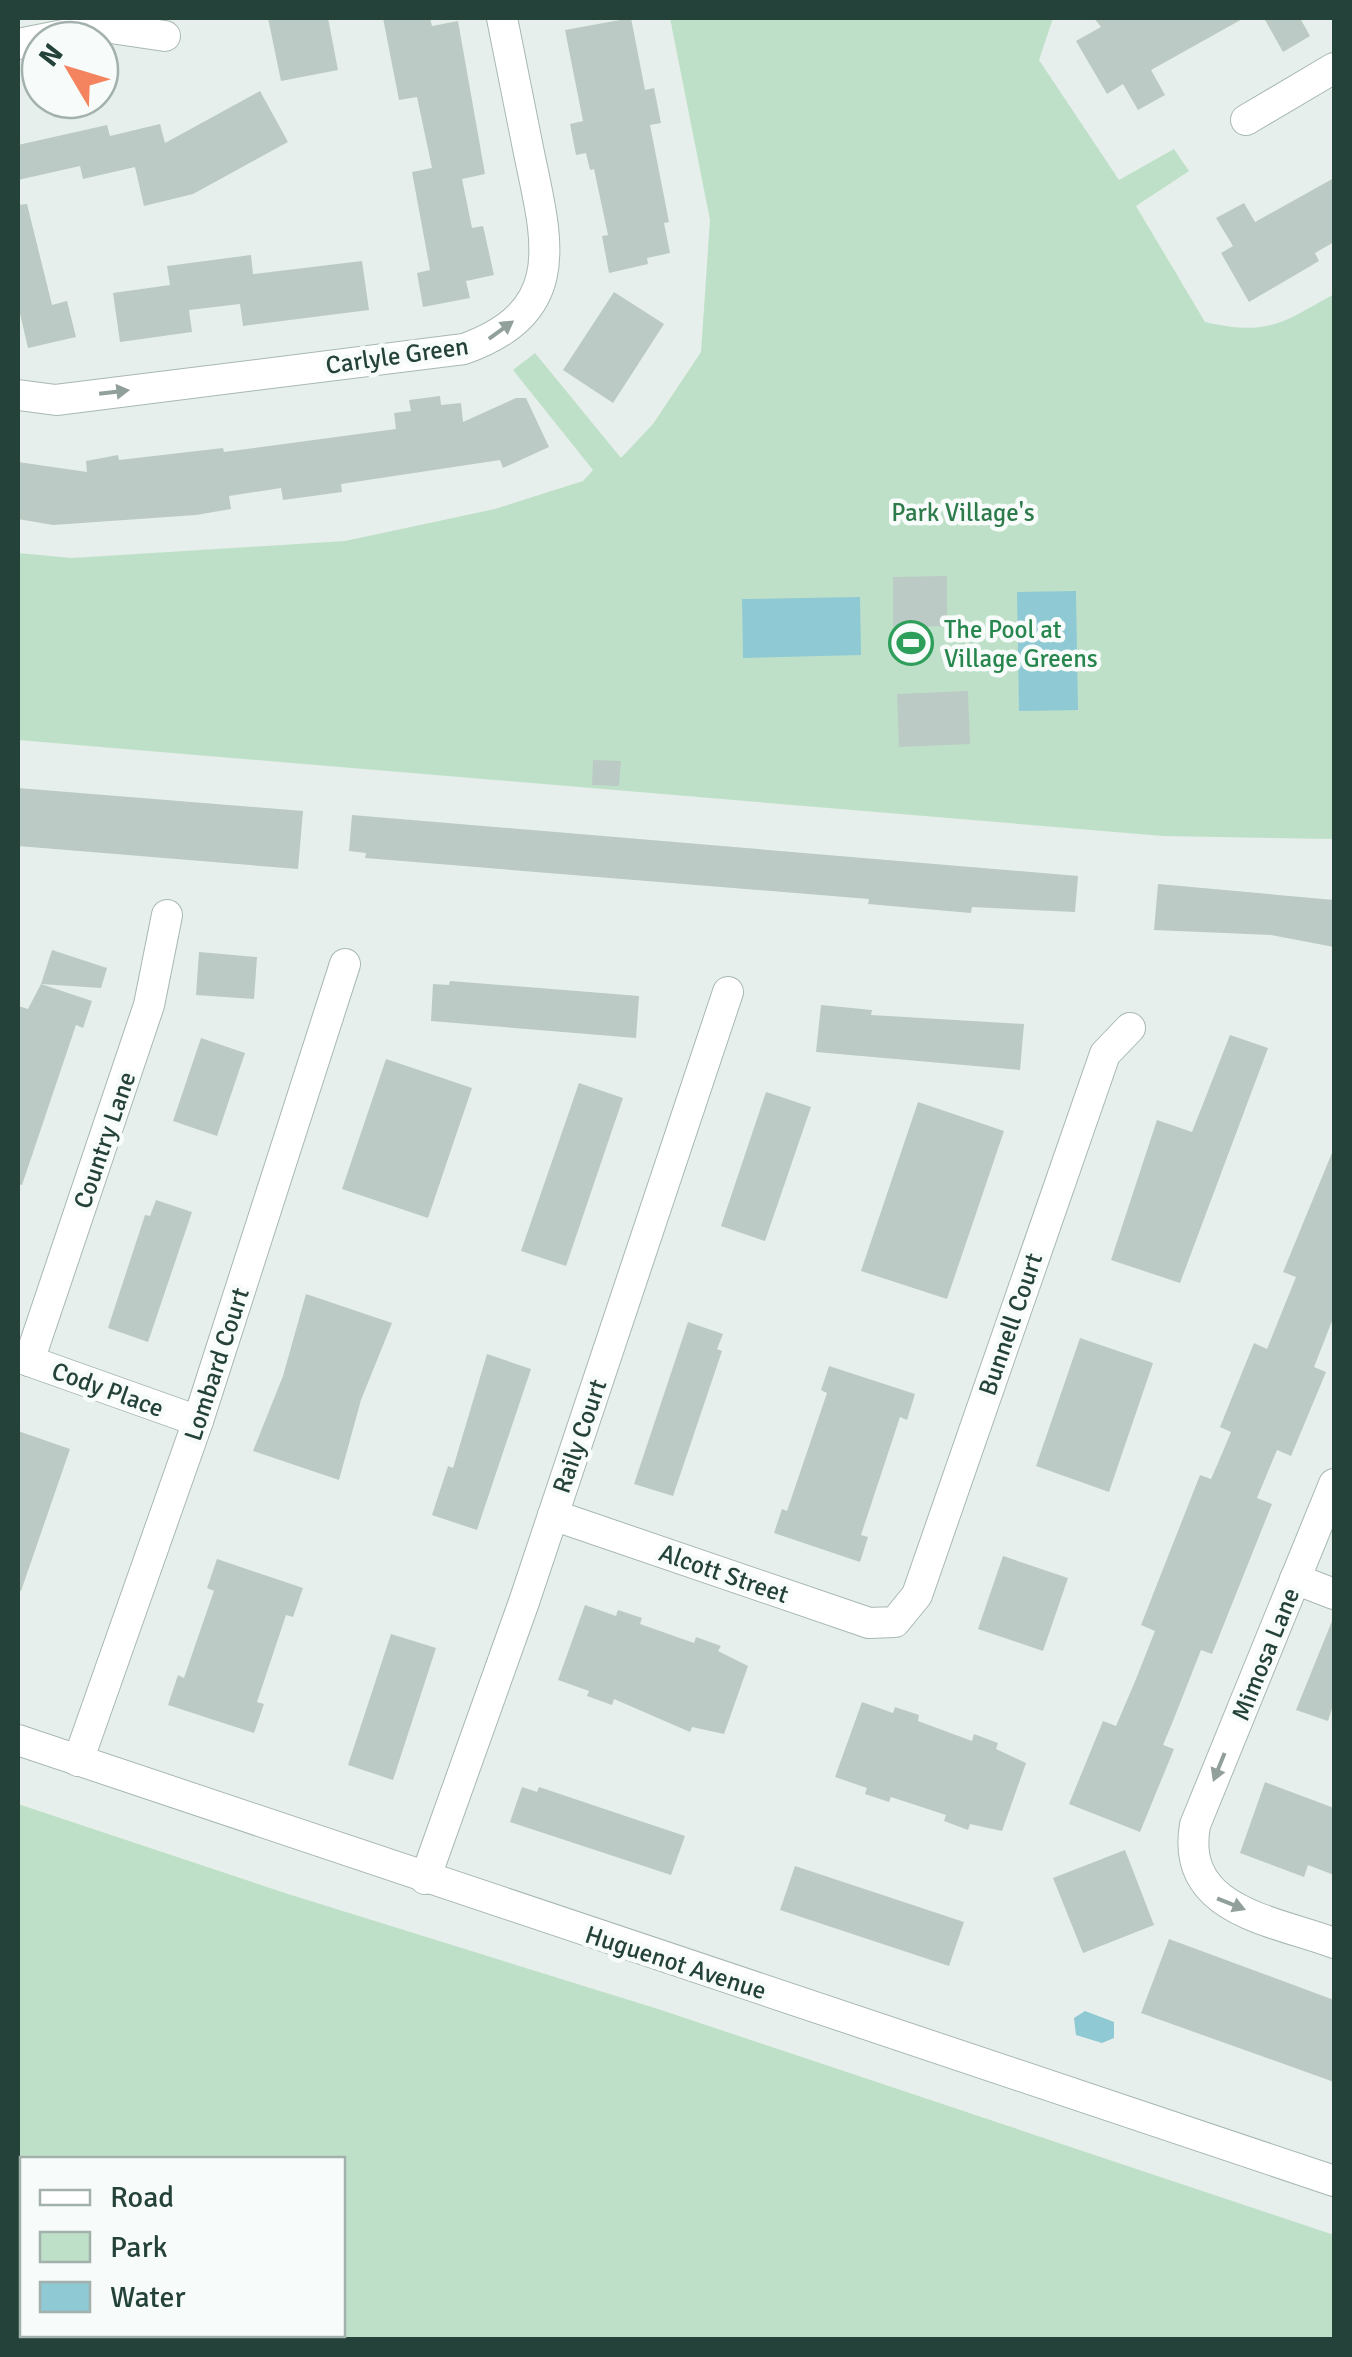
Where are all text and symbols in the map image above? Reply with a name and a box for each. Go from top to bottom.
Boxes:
north arrow [20,20,120,120]
text: N [32,37,70,73]
one-way arrow [488,321,514,340]
street label: Carlyle Green [324,330,471,381]
one-way arrow [99,384,130,400]
park label: Park Village's [891,497,1035,528]
place label: The Pool at Village Greens [944,614,1098,674]
sports icon: The Pool at Village Greens [888,620,934,666]
street label: Country Lane [67,1068,142,1213]
street label: Bunnell Court [972,1249,1049,1399]
street label: Lombard Court [177,1284,256,1445]
street label: Cody Place [48,1355,168,1424]
street label: Raily Court [546,1375,614,1497]
street label: Alcott Street [655,1537,793,1610]
street label: Mimosa Lane [1225,1583,1306,1725]
one-way arrow [1210,1752,1226,1782]
one-way arrow [1216,1897,1246,1913]
street label: Huguenot Avenue [581,1919,770,2006]
legend [20,2157,345,2337]
text: Road [110,2179,174,2216]
text: Park [110,2229,168,2266]
text: Water [110,2279,186,2316]

